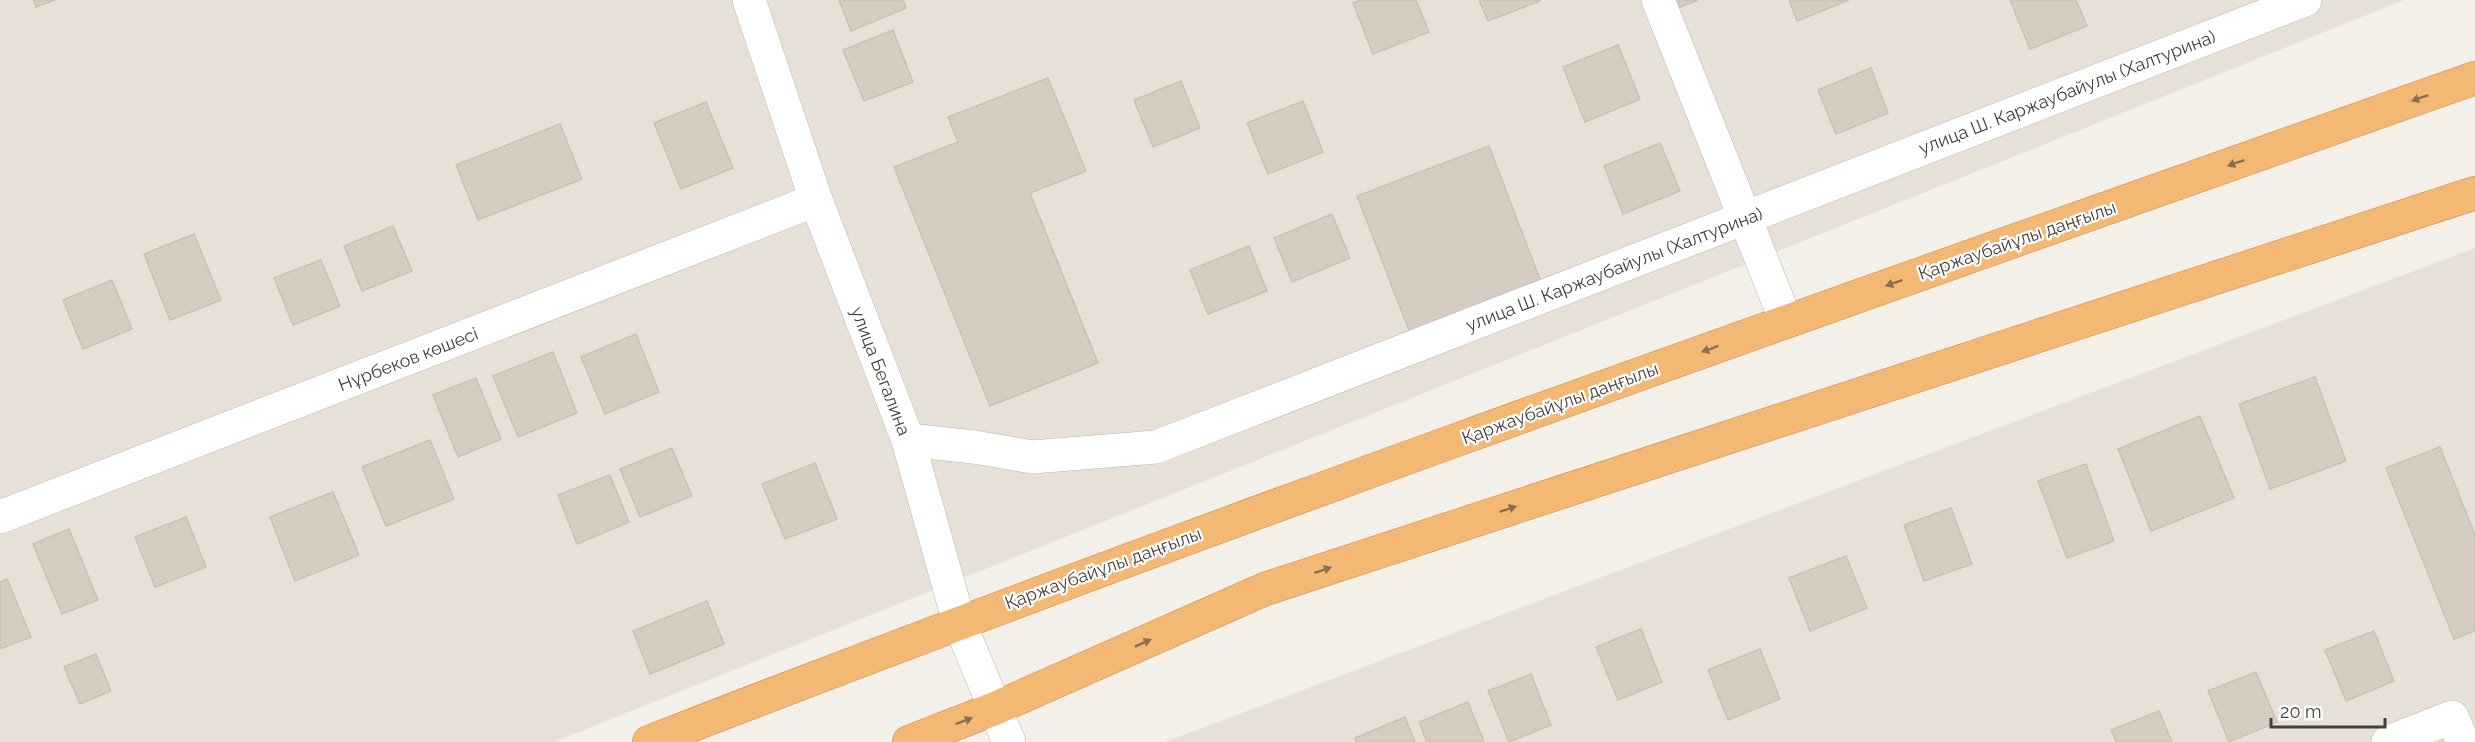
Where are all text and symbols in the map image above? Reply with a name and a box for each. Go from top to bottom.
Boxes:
street label: улица Ш. Каржаубайулы (Халтурина) [1916,25,2218,158]
one-way arrow [2411,93,2429,103]
one-way arrow [2227,158,2245,168]
street label: Қаржаубайұлы даңғылы [1916,196,2118,284]
street label: улица Ш. Каржаубайулы (Халтурина) [1463,202,1765,335]
one-way arrow [1885,279,1903,289]
street label: улица Бегалина [847,304,915,438]
street label: Нұрбеков көшесі [335,323,481,395]
one-way arrow [1701,344,1719,354]
street label: Қаржаубайұлы даңғылы [1459,358,1661,448]
one-way arrow [1499,504,1517,513]
street label: Қаржаубайұлы даңғылы [1002,523,1204,613]
one-way arrow [1314,565,1332,574]
one-way arrow [1134,639,1151,648]
scale bar [2271,691,2385,729]
text: 20 m [2280,701,2322,722]
one-way arrow [955,716,973,725]

